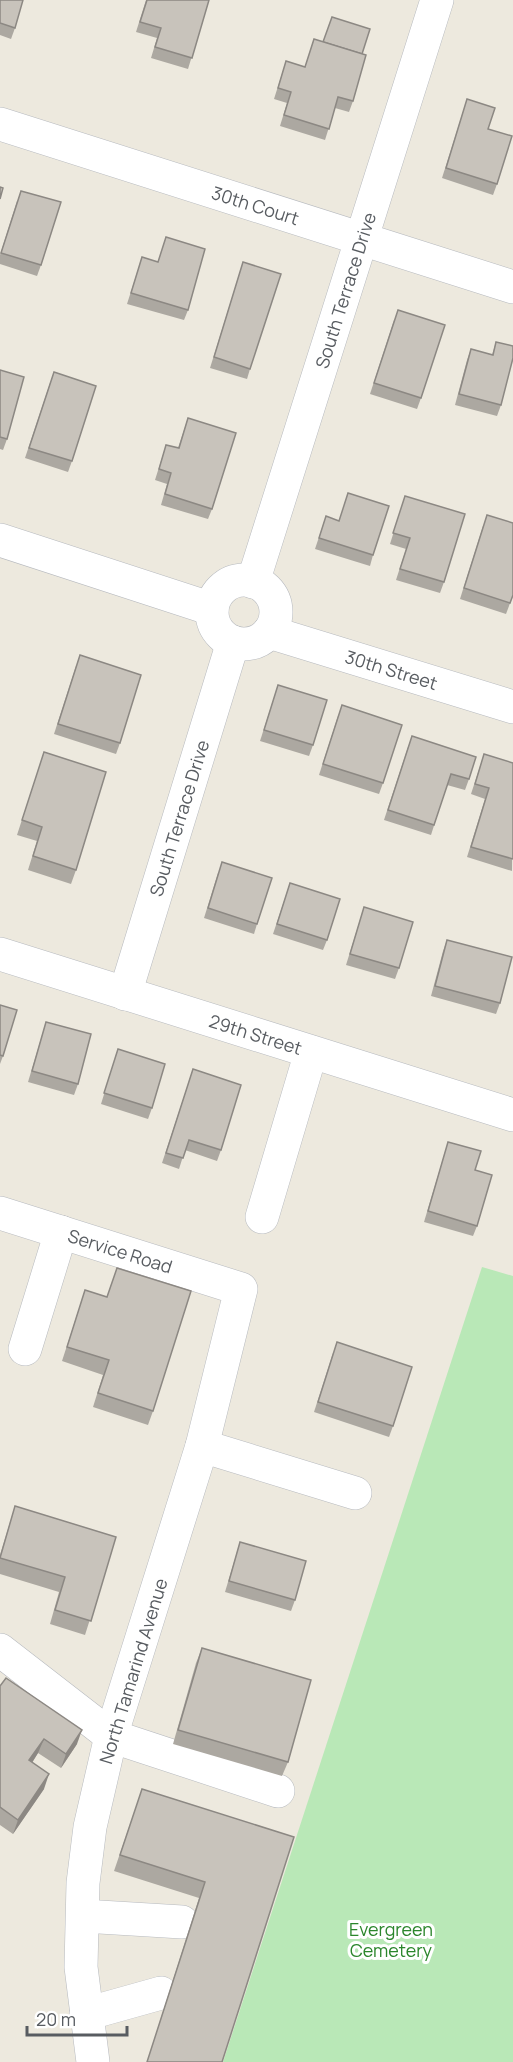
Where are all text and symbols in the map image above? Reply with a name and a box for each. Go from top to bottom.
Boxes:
street label: 30th Court [209,180,302,230]
street label: South Terrace Drive [309,209,381,371]
street label: 30th Street [342,644,440,695]
street label: South Terrace Drive [144,737,214,899]
street label: 29th Street [206,1008,305,1060]
street label: Service Road [65,1223,175,1279]
street label: North Tamarind Avenue [93,1575,173,1767]
park label: Evergreen Cemetery [349,1917,433,1962]
scale bar [27,1999,128,2037]
text: 20 m [36,2007,76,2031]

